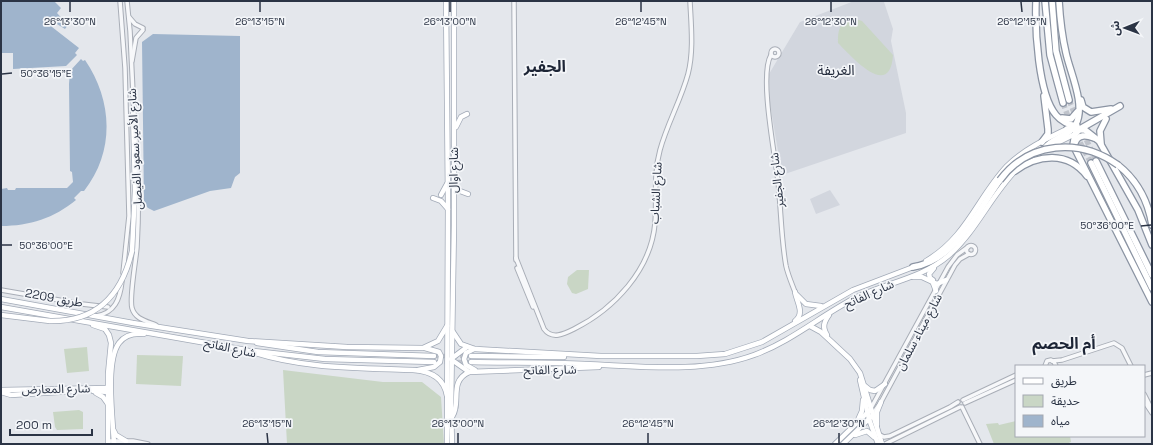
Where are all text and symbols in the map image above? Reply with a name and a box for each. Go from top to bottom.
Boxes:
north arrow [1105,8,1145,48]
text: 26°13'30"N [44,15,96,28]
text: 26°13'15"N [235,15,285,28]
text: 26°13'00"N [424,15,476,28]
text: 26°12'45"N [615,15,667,28]
text: 26°12'30"N [805,15,857,28]
text: 26°12'15"N [997,15,1047,28]
text: ش [1108,21,1122,36]
district label: الجفير [523,56,566,77]
district label: الغريفة [817,61,855,79]
text: 50°36'15"E [21,67,72,80]
street label: شارع الأمير سعود الفيصل [124,88,147,210]
street label: شارع اوال [446,147,463,193]
street label: شارع الجفير [766,152,789,209]
street label: شارع الشباب [646,162,667,225]
text: 50°36'00"E [1080,219,1134,232]
text: 50°36'00"E [19,239,73,252]
street label: شارع الفاتح [841,276,897,313]
street label: طريق 2209 [24,285,84,311]
street label: شارع ميناء سلمان [892,291,947,374]
district label: أم الحصم [1032,333,1096,356]
street label: شارع الفاتح [202,335,258,362]
street label: شارع الفاتح [523,362,577,379]
legend [1015,365,1145,437]
text: طريق [1051,373,1077,389]
street label: شارع المعارض [21,380,91,399]
text: حديقة [1051,393,1080,409]
scale bar [10,411,92,437]
text: مياه [1051,413,1070,429]
text: 200 m [16,417,52,433]
text: 26°13'15"N [242,417,292,430]
text: 26°13'00"N [432,417,484,430]
text: 26°12'45"N [622,417,674,430]
text: 26°12'30"N [813,417,865,430]

